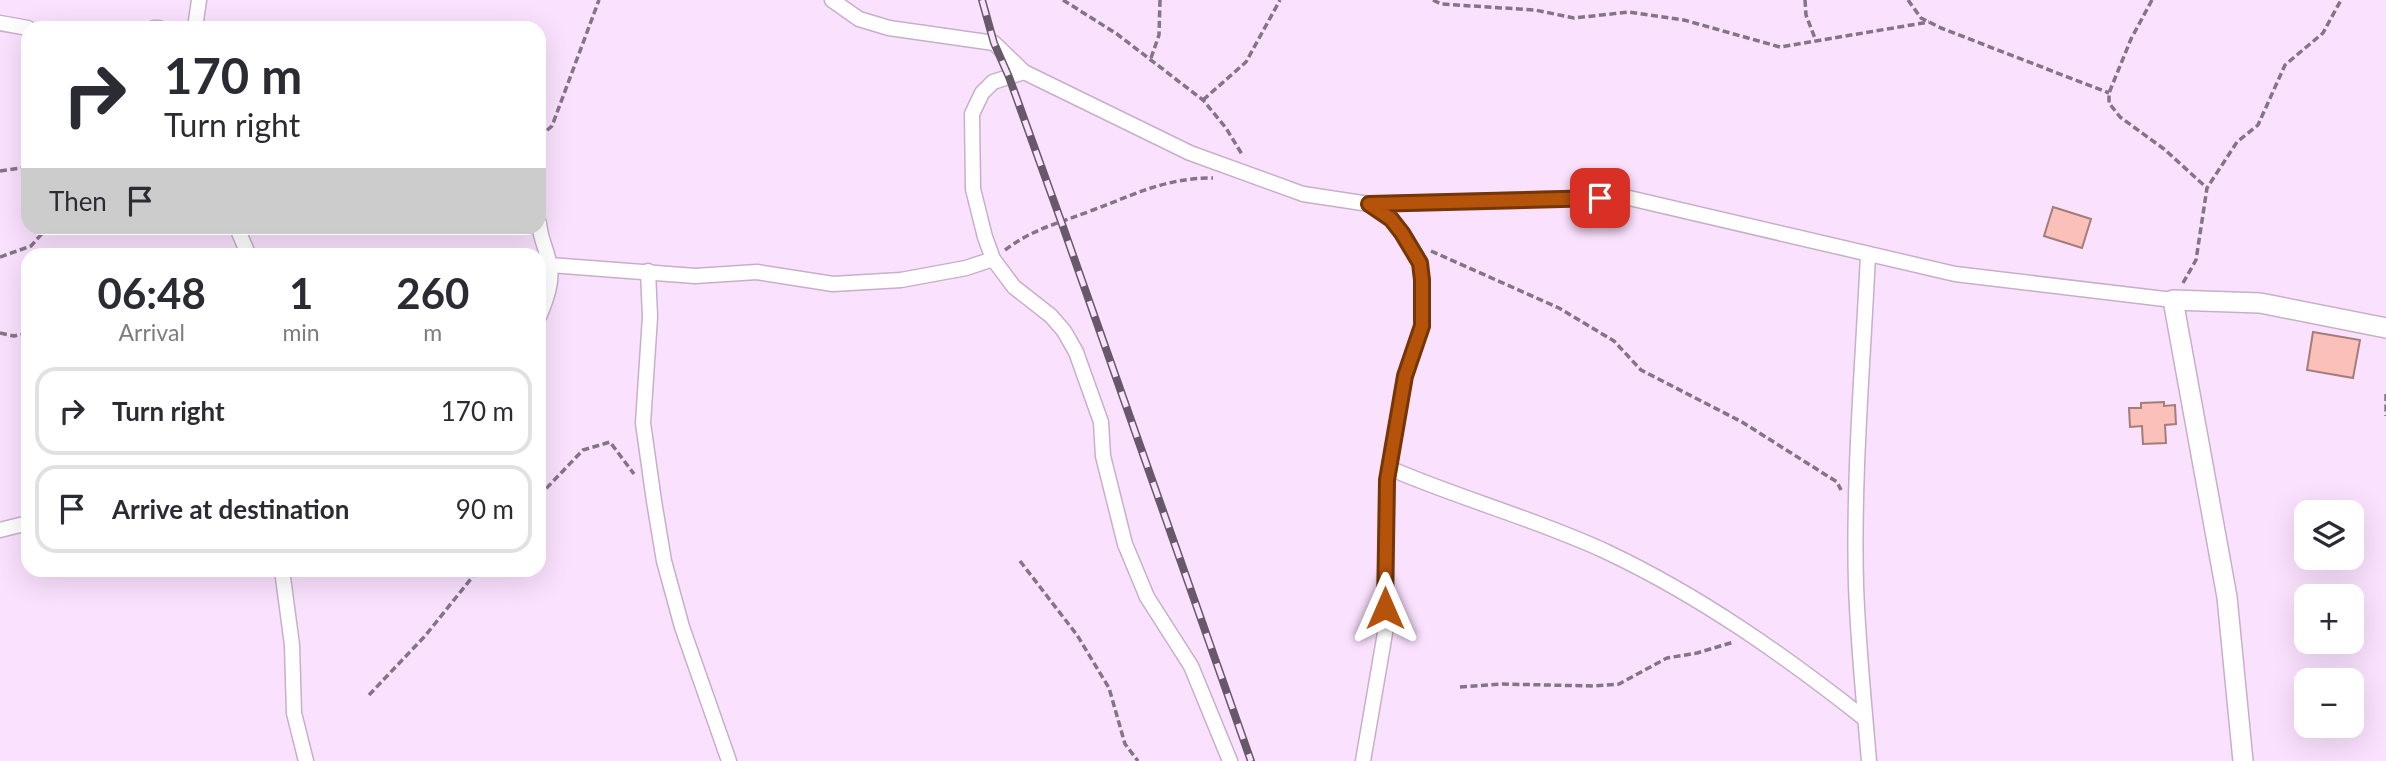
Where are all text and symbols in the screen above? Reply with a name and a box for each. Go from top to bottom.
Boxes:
text: 170 m [164,46,302,104]
icon: right [49,49,140,140]
text: Turn right [164,105,300,144]
pin [1570,168,1630,228]
icon: arrive [1581,179,1619,217]
icon: arrive [121,182,159,220]
text: Then [49,185,107,217]
text: 06:48 [98,268,206,318]
text: 1 [289,268,313,318]
text: 260 [396,268,469,318]
text: Arrival [119,318,185,346]
text: min [282,318,320,346]
text: m [423,318,442,346]
icon: right [53,392,91,430]
text: Turn right [112,395,225,427]
text: 170 m [441,395,514,427]
icon: arrive [53,490,91,528]
text: Arrive at destination [112,493,349,525]
text: 90 m [456,493,514,525]
map controls [2294,500,2364,738]
button: layers [2294,500,2364,570]
position arrow [1348,571,1422,645]
button: + [2294,584,2364,654]
button: − [2294,668,2364,738]

